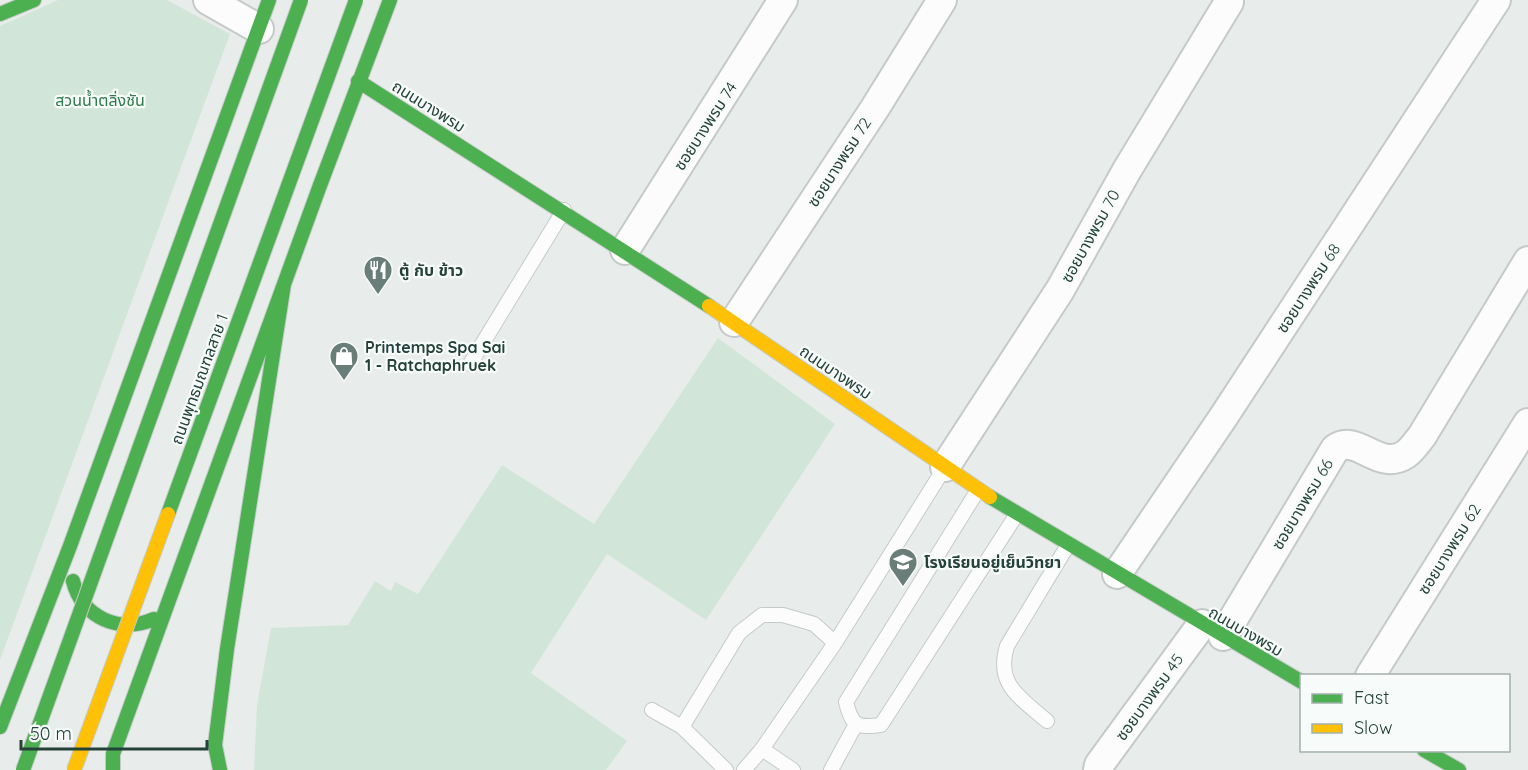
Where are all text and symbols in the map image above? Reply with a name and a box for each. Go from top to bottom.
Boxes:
street label: ถนนบางพรม [389,76,469,136]
street label: ซอยบางพรม 74 [669,78,741,174]
park label: สวนน้ำตลิ่งชัน [55,89,145,110]
street label: ซอยบางพรม 72 [803,113,875,210]
street label: ซอยบางพรม 70 [1056,186,1124,286]
street label: ซอยบางพรม 68 [1272,239,1344,337]
restaurant icon: ตู้ กับ ข้าว [362,254,394,296]
place label: ตู้ กับ ข้าว [399,260,463,281]
street label: ถนนพุทธมณฑลสาย 1 [166,311,232,447]
place label: Printemps Spa Sai 1 - Ratchaphruek [365,337,505,375]
shop icon: Printemps Spa Sai 1 - Ratchaphruek [328,340,360,382]
street label: ถนนบางพรม [796,341,876,403]
street label: ซอยบางพรม 66 [1267,455,1337,553]
street label: ซอยบางพรม 62 [1413,500,1485,598]
school or university icon: โรงเรียนอยู่เย็นวิทยา [887,546,919,588]
place label: โรงเรียนอยู่เย็นวิทยา [924,552,1061,573]
street label: ถนนบางพรม [1205,602,1287,660]
street label: ซอยบางพรม 45 [1111,650,1187,744]
legend [1300,674,1510,752]
text: Fast [1354,686,1389,709]
scale bar [21,713,207,751]
text: Slow [1354,716,1392,739]
text: 50 m [30,722,72,745]

